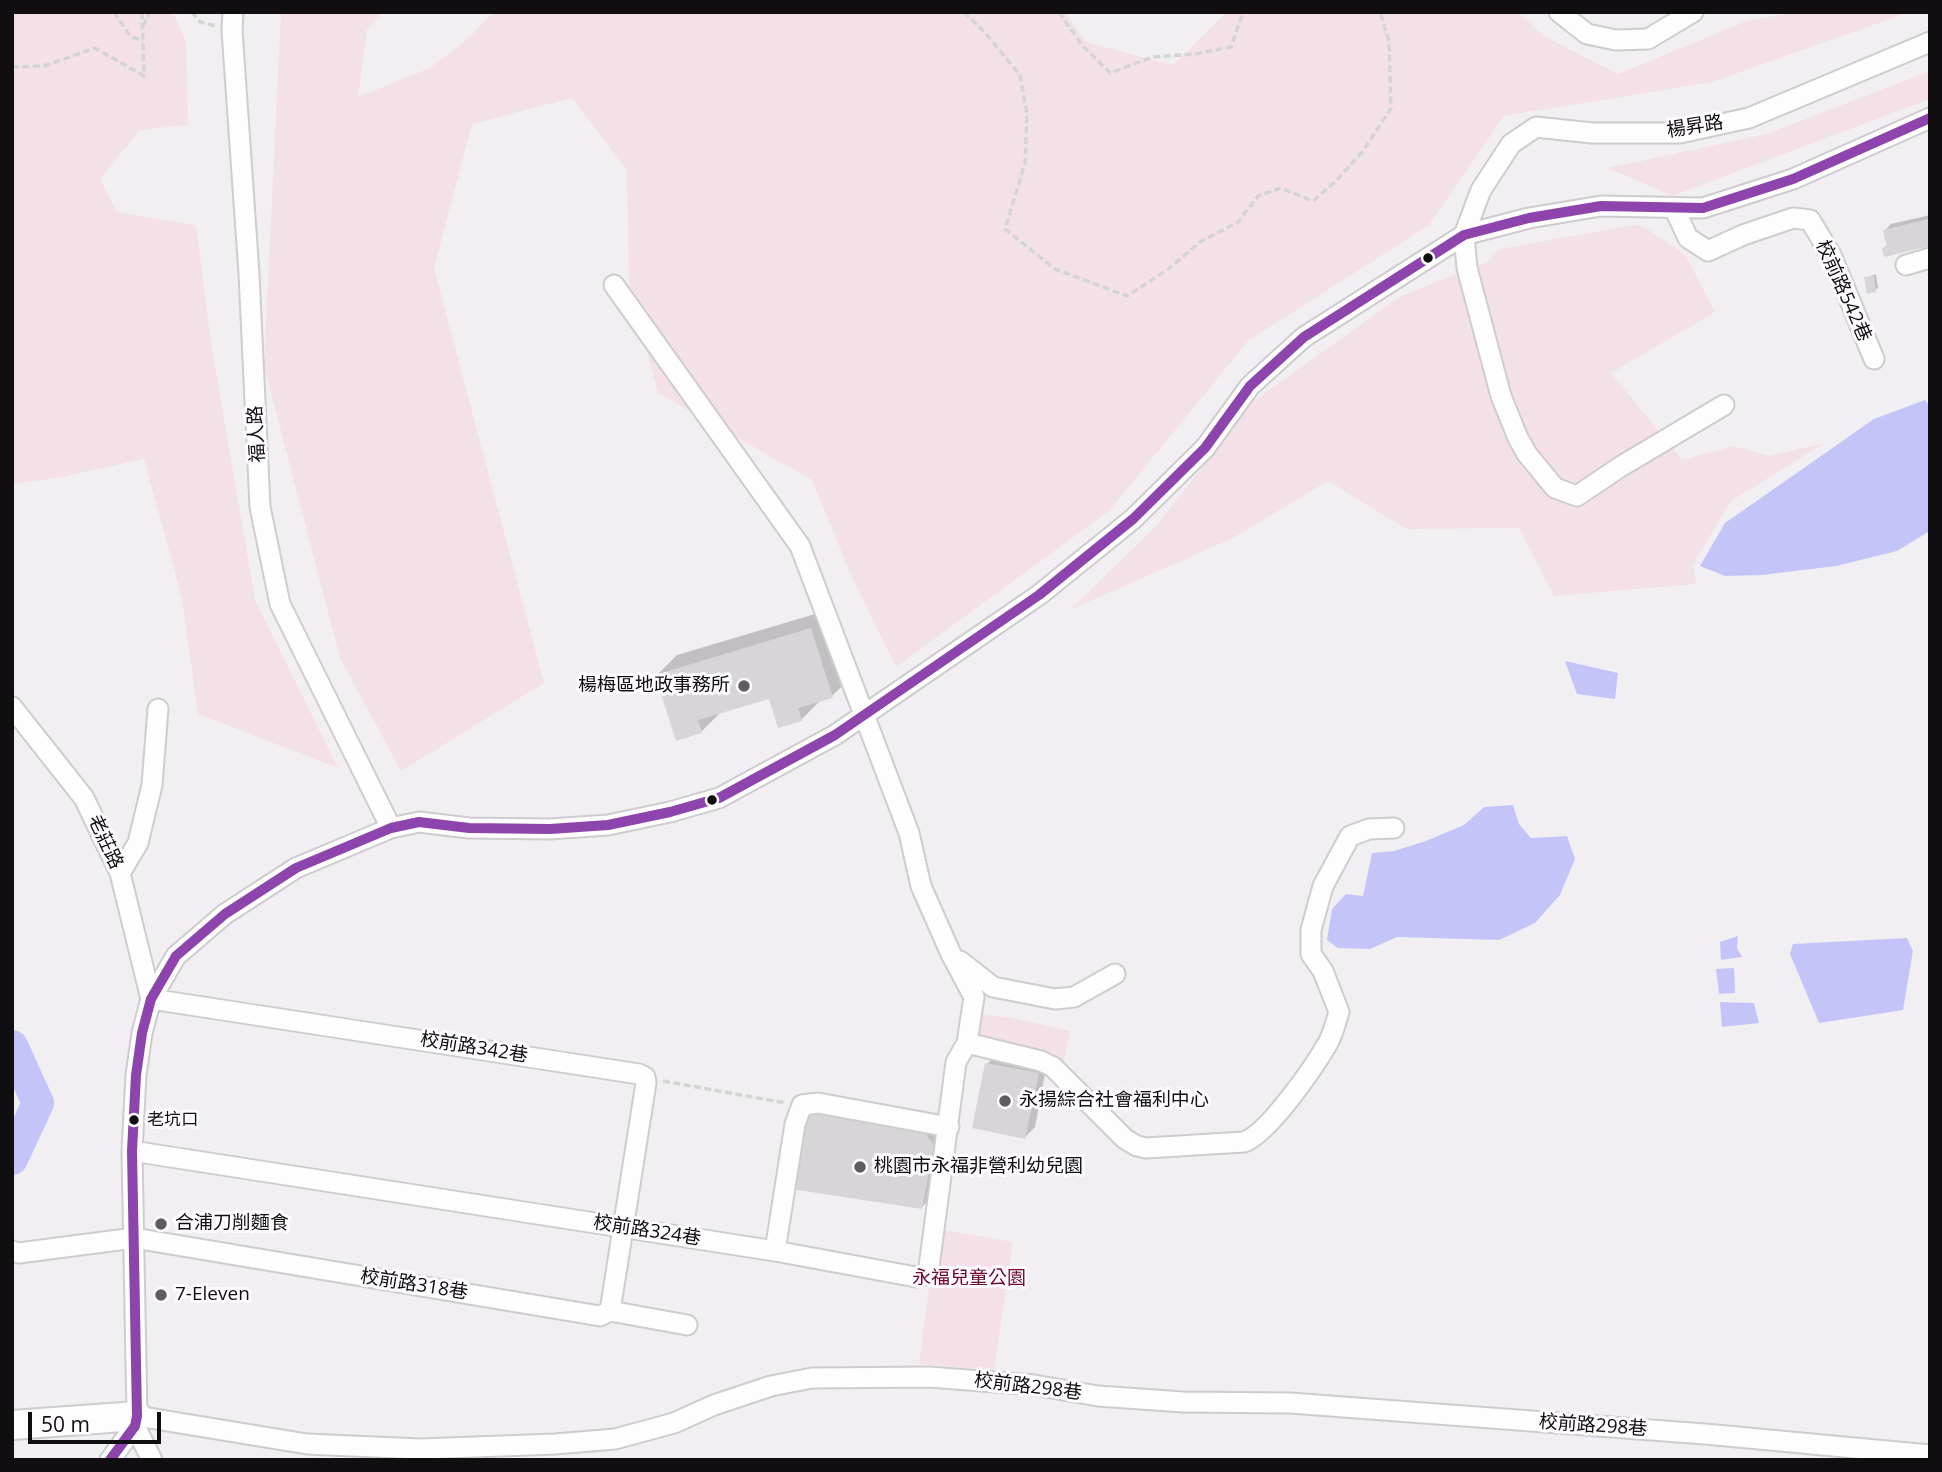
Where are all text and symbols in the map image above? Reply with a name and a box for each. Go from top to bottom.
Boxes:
street label: 楊昇路 [1665,111,1725,143]
street label: 校前路542巷 [1811,237,1875,345]
unlabelled marker [1421,251,1435,265]
street label: 福人路 [244,405,270,463]
place label: 楊梅區地政事務所 [578,675,730,697]
marker: 楊梅區地政事務所 [736,678,752,694]
unlabelled marker [705,793,719,807]
street label: 老莊路 [83,811,127,873]
street label: 校前路342巷 [419,1028,529,1068]
place label: 永揚綜合社會福利中心 [1019,1090,1209,1112]
marker: 永揚綜合社會福利中心 [997,1093,1013,1109]
place label: 老坑口 [147,1110,198,1130]
marker: 老坑口 [127,1113,141,1127]
place label: 桃園市永福非營利幼兒園 [874,1156,1083,1178]
marker: 桃園市永福非營利幼兒園 [852,1159,868,1175]
street label: 校前路324巷 [592,1211,702,1251]
place label: 合浦刀削麵食 [175,1213,289,1235]
marker: 合浦刀削麵食 [153,1216,169,1232]
street label: 校前路318巷 [359,1265,469,1305]
park label: 永福兒童公園 [912,1268,1026,1290]
place label: 7-Eleven [175,1284,250,1306]
marker: 7-Eleven [153,1287,169,1303]
street label: 校前路298巷 [973,1369,1083,1405]
scale bar [32,1398,164,1442]
text: 50 m [41,1410,90,1438]
street label: 校前路298巷 [1538,1411,1648,1441]

